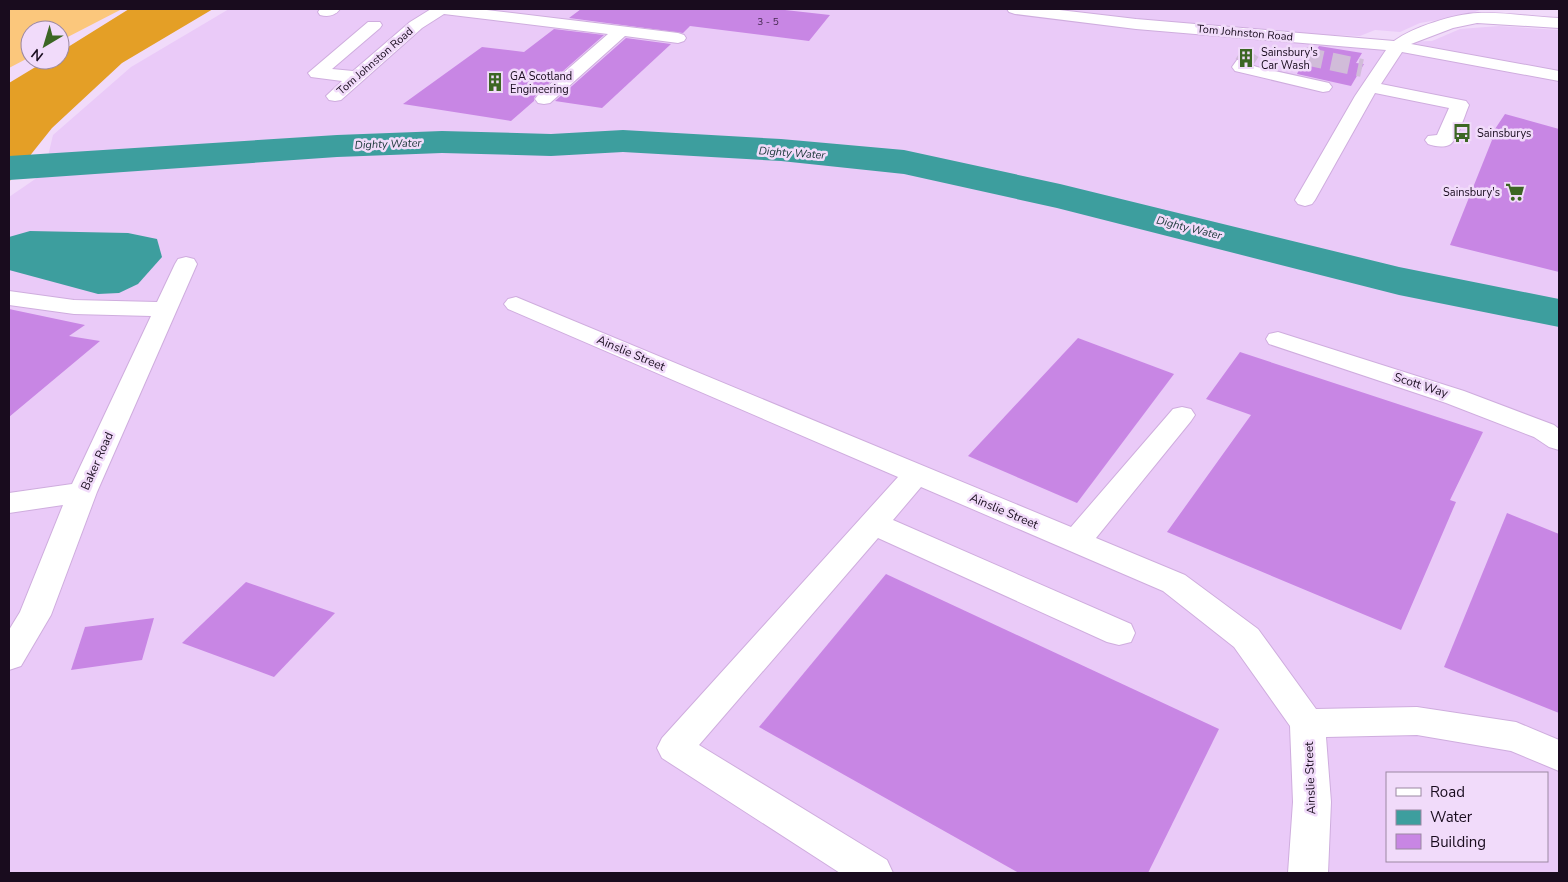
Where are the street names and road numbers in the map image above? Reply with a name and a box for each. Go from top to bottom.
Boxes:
street label: Tom Johnston Road [1196,21,1294,45]
street label: Tom Johnston Road [334,24,416,98]
street label: Ainslie Street [594,331,668,375]
street label: Scott Way [1392,369,1451,401]
street label: Baker Road [77,429,117,493]
street label: Ainslie Street [967,489,1041,533]
street label: Ainslie Street [1301,741,1319,815]

